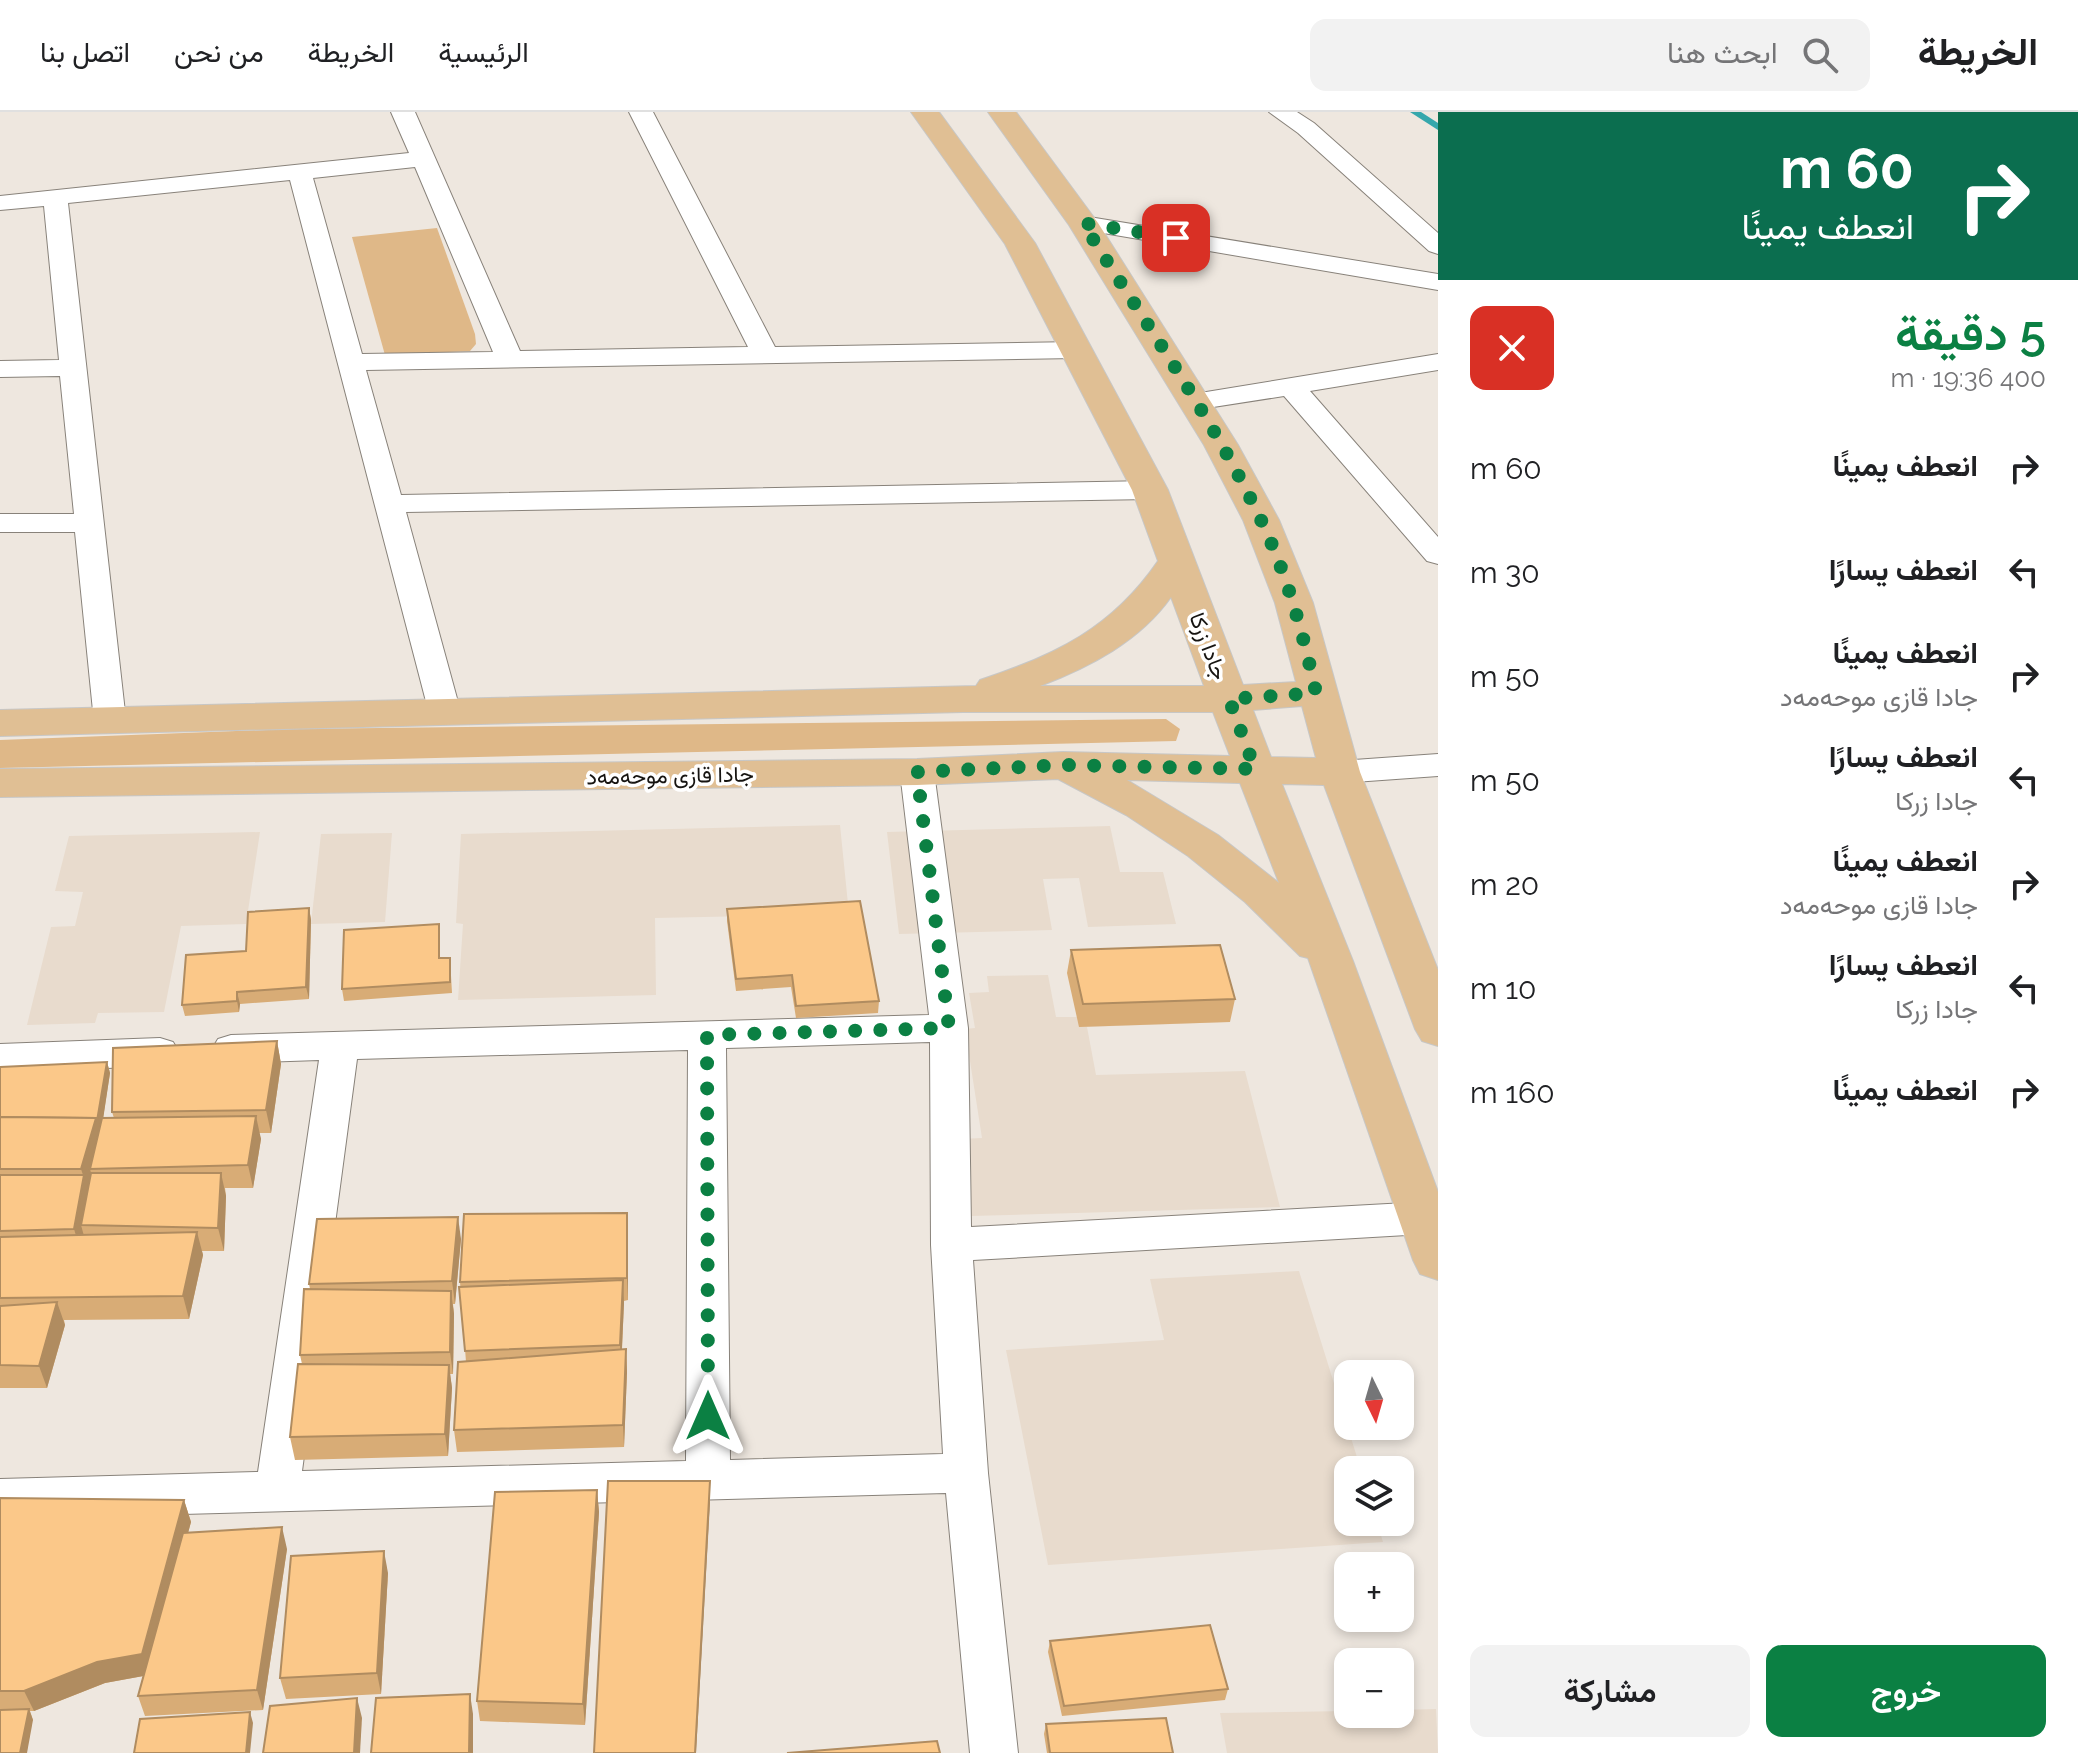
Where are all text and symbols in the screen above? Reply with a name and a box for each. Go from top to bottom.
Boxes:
search box [1310,19,1870,91]
text: الخريطة [1918,29,2038,74]
icon: search [1798,33,1842,77]
text: ابحث هنا [1667,35,1778,70]
text: اتصل بنا [40,36,130,69]
text: من نحن [174,36,264,69]
text: الخريطة [308,36,394,69]
text: الرئيسية [438,36,529,69]
text: 60 m [1780,135,1914,201]
icon: right [1942,144,2046,248]
pin [1142,204,1210,272]
text: انعطف يمينًا [1741,205,1914,247]
icon: arrive [1154,216,1198,260]
text: 5 دقيقة [1895,305,2046,361]
button: close [1470,306,1554,390]
text: 400 m · 19:36 [1890,363,2046,393]
icon: right [2002,446,2046,490]
text: انعطف يمينًا [1833,448,1978,483]
text: 60 m [1470,451,1542,486]
icon: left [2002,550,2046,594]
text: انعطف يسارًا [1829,552,1978,587]
text: 30 m [1470,555,1540,590]
street label: جادا زرکا [1183,609,1234,684]
text: انعطف يمينًا [1833,635,1978,670]
icon: right [2002,654,2046,698]
text: 50 m [1470,659,1540,694]
text: جادا قازی موحەمەد [1780,682,1978,712]
text: انعطف يسارًا [1829,739,1978,774]
icon: left [2002,758,2046,802]
street label: جادا قازی موحەمەد [586,761,754,790]
text: 50 m [1470,763,1540,798]
text: جادا زرکا [1895,786,1978,816]
text: انعطف يمينًا [1833,843,1978,878]
icon: right [2002,862,2046,906]
text: 20 m [1470,867,1539,902]
text: جادا قازی موحەمەد [1780,890,1978,920]
text: انعطف يسارًا [1829,947,1978,982]
icon: left [2002,966,2046,1010]
text: 10 m [1470,971,1536,1006]
text: جادا زرکا [1895,994,1978,1024]
icon: right [2002,1070,2046,1114]
text: انعطف يمينًا [1833,1072,1978,1107]
text: 160 m [1470,1075,1555,1110]
north arrow [1334,1360,1414,1440]
map controls [1334,1360,1414,1728]
position arrow [666,1374,750,1458]
button: layers [1334,1456,1414,1536]
button: + [1334,1552,1414,1632]
button: مشاركة [1470,1645,1750,1737]
button: خروج [1766,1645,2046,1737]
button: − [1334,1648,1414,1728]

